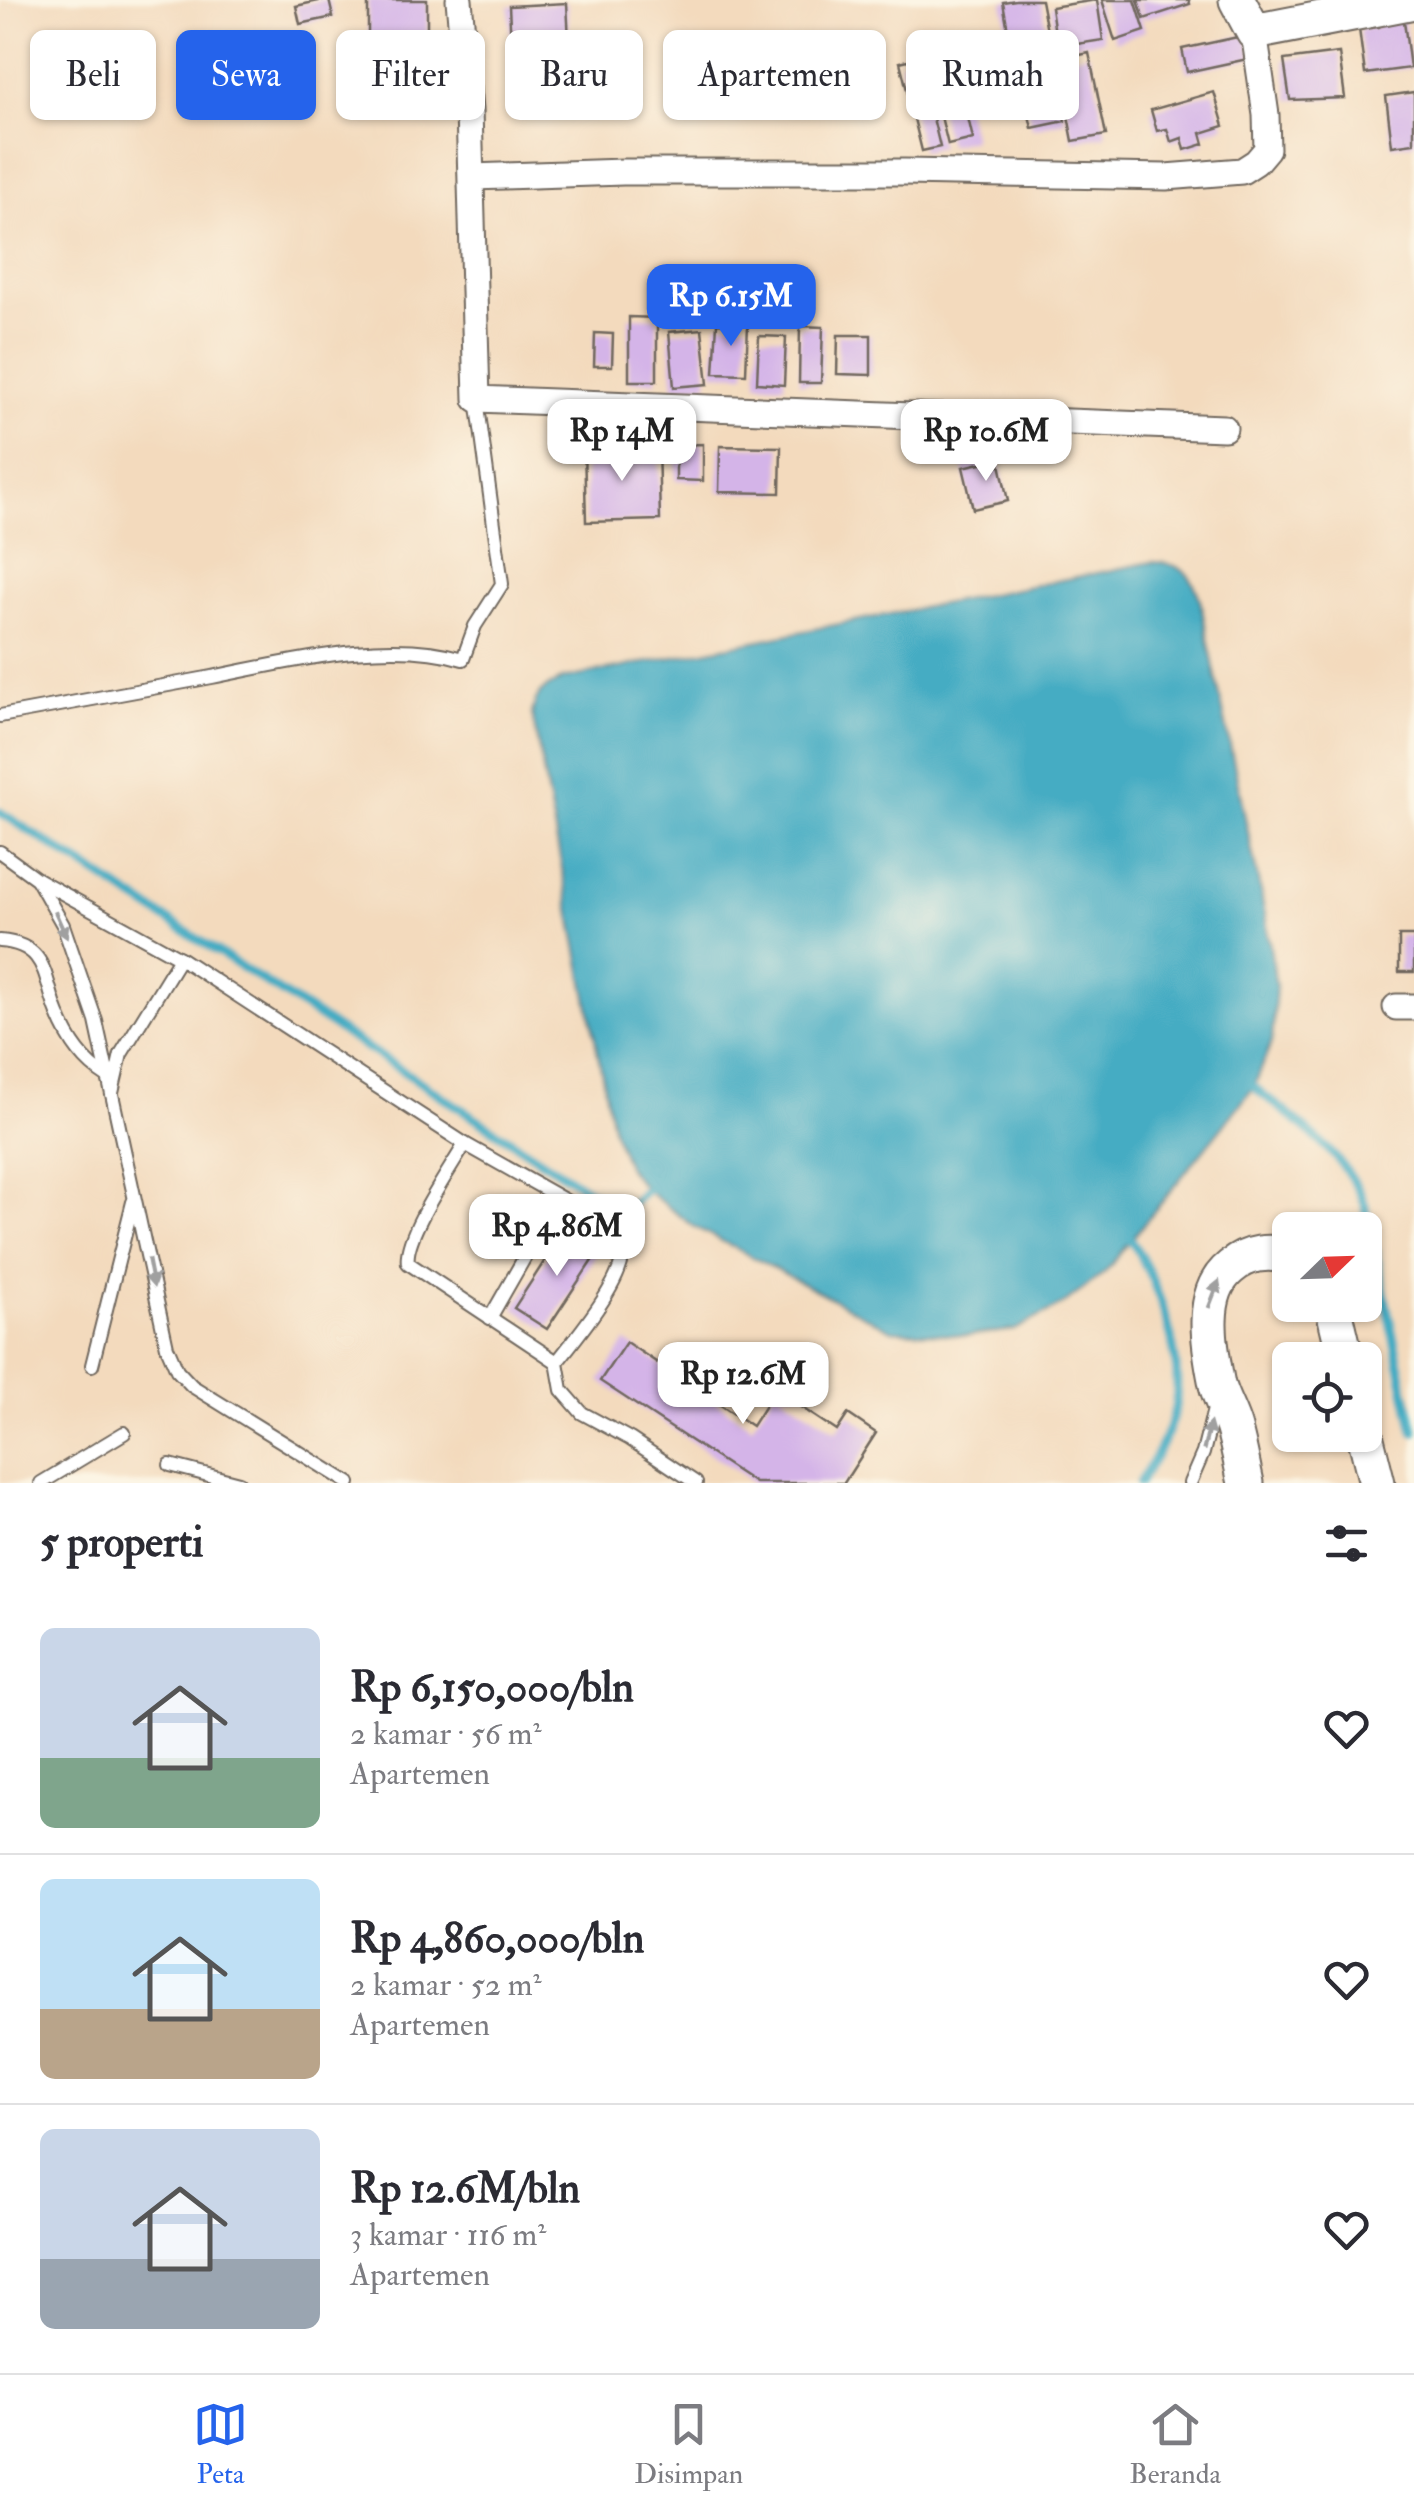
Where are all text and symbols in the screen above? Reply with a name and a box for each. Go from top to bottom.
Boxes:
chip: Beli [30,30,156,120]
chip: Sewa [176,30,316,120]
chip: Filter [336,30,485,120]
chip: Baru [505,30,643,120]
chip: Apartemen [663,30,886,120]
chip: Rumah [906,30,1079,120]
pin: Rp 6.15M [628,264,834,349]
text: Rp 6.15M [669,276,793,316]
pin: Rp 14M [541,399,703,484]
pin: Rp 10.6M [883,399,1089,484]
text: Rp 14M [569,411,675,451]
text: Rp 10.6M [923,411,1049,451]
one-way arrow [53,910,69,940]
pin: Rp 4.86M [454,1194,660,1279]
text: Rp 4.86M [491,1206,623,1246]
north arrow [1272,1212,1382,1322]
map controls [1272,1212,1382,1452]
one-way arrow [143,1257,159,1288]
one-way arrow [1207,1279,1222,1309]
pin: Rp 12.6M [640,1342,846,1427]
button: locate [1272,1342,1382,1452]
text: Rp 12.6M [680,1354,806,1394]
one-way arrow [1200,1421,1216,1452]
icon: filters [1319,1516,1374,1571]
text: 5 properti [40,1517,203,1569]
text: Rp 6,150,000/bln [350,1662,634,1714]
icon: home [120,1668,240,1788]
icon: heart [1319,1701,1374,1756]
text: 2 kamar · 56 m² [350,1714,541,1754]
text: Apartemen [350,1754,490,1794]
text: Rp 4,860,000/bln [350,1913,644,1965]
icon: home [120,1919,240,2039]
icon: heart [1319,1952,1374,2007]
text: 2 kamar · 52 m² [350,1965,542,2005]
text: Apartemen [350,2005,490,2045]
text: Rp 12.6M/bln [350,2163,580,2215]
icon: home [120,2169,240,2289]
icon: heart [1319,2202,1374,2257]
text: 3 kamar · 116 m² [350,2215,546,2255]
text: Apartemen [350,2255,490,2295]
tab: Peta [193,2397,248,2492]
tab: Disimpan [634,2397,743,2492]
tab: Beranda [1129,2397,1221,2492]

